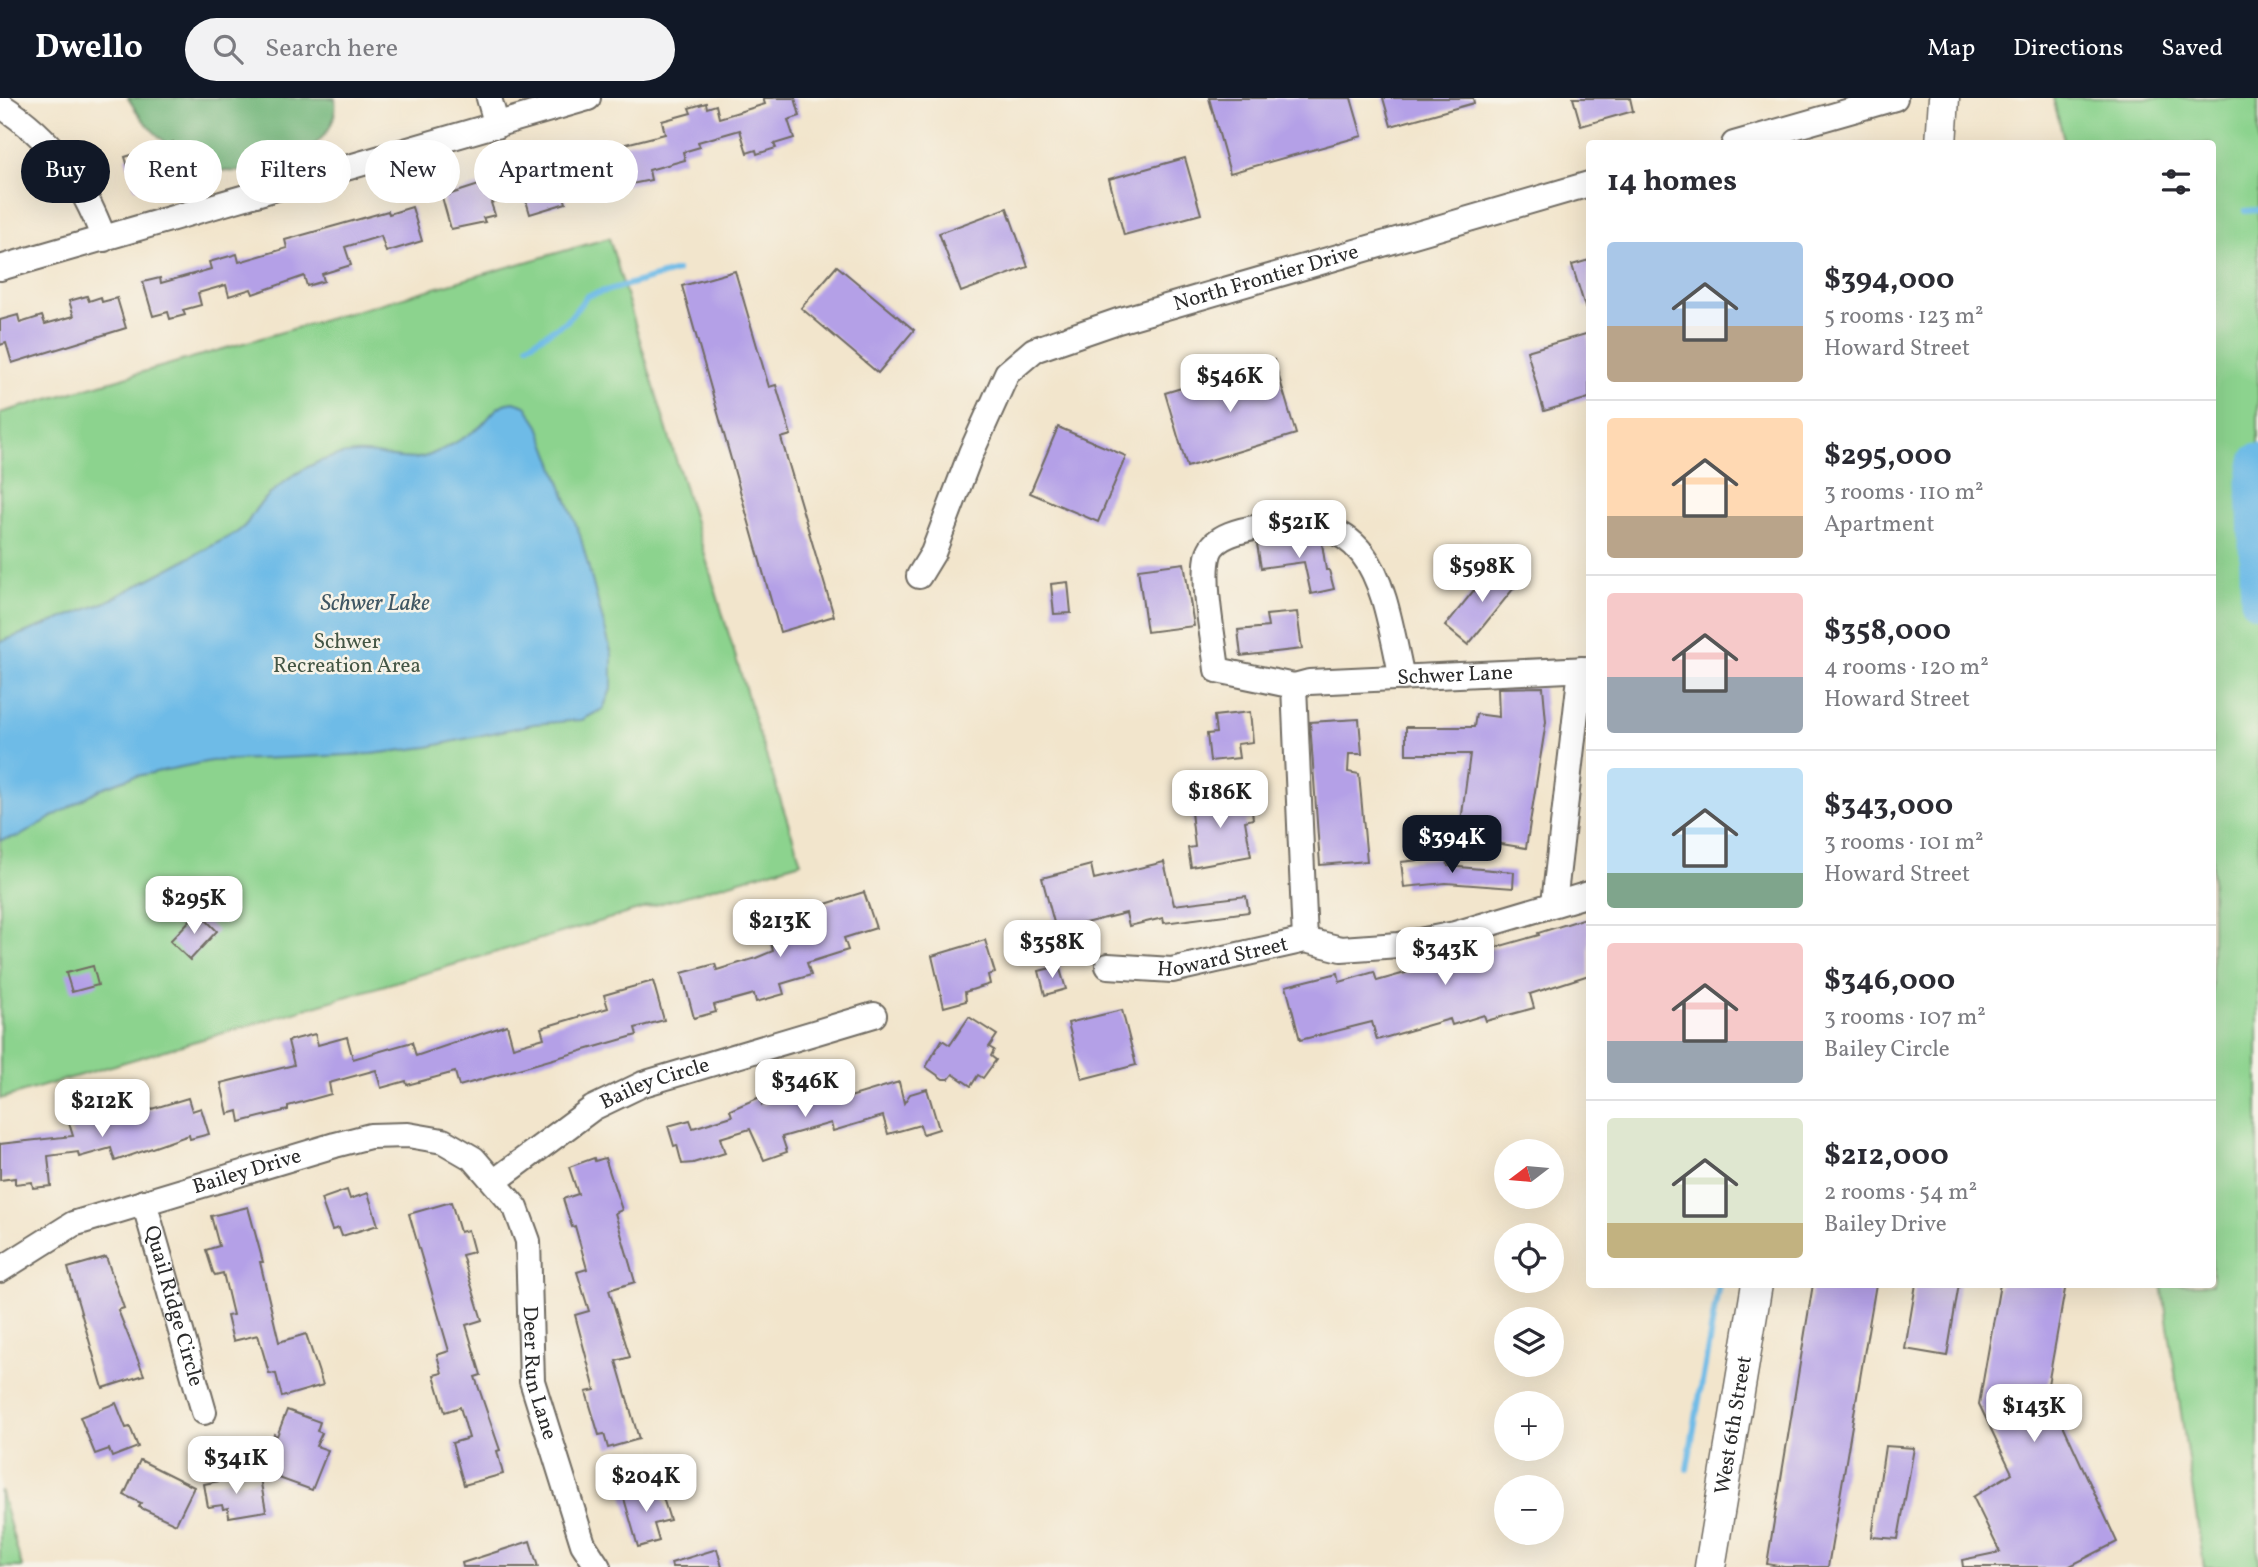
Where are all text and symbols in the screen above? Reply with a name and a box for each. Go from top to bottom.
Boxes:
search box [185,18,675,81]
text: Dwello [35,26,143,72]
icon: search [209,30,247,68]
text: Search here [265,31,398,67]
text: Map [1927,32,1975,66]
text: Directions [2013,32,2123,66]
text: Saved [2161,32,2223,66]
chip: Buy [21,140,110,203]
chip: Rent [124,140,222,203]
chip: Filters [236,140,351,203]
chip: New [365,140,460,203]
chip: Apartment [474,140,638,203]
text: 14 homes [1607,161,1737,203]
icon: filters [2157,163,2195,201]
street label: North Frontier Drive [1170,237,1362,319]
text: $394,000 [1824,259,1955,301]
icon: home [1663,270,1747,354]
text: 5 rooms · 123 m² [1824,301,1984,333]
text: Howard Street [1824,333,1970,365]
pin: $546K [1181,354,1279,414]
text: $546K [1196,361,1264,393]
text: $295,000 [1824,435,1952,477]
icon: home [1663,446,1747,530]
text: 3 rooms · 110 m² [1824,477,1984,509]
pin: $521K [1250,500,1348,560]
text: $521K [1268,507,1330,539]
text: Apartment [1824,509,1935,541]
pin: $598K [1433,545,1531,604]
text: $598K [1449,551,1515,583]
water label: Schwer Lake [320,588,430,620]
text: $358,000 [1824,610,1951,652]
icon: home [1663,621,1747,705]
park label: Schwer Recreation Area [273,628,421,681]
text: 4 rooms · 120 m² [1824,652,1989,684]
street label: Schwer Lane [1397,658,1514,692]
text: Howard Street [1824,684,1970,716]
pin: $186K [1171,770,1269,830]
text: $186K [1188,777,1252,809]
text: $343,000 [1824,785,1953,827]
icon: home [1663,796,1747,880]
pin: $394K [1403,816,1501,875]
text: $394K [1418,822,1486,854]
text: 3 rooms · 101 m² [1824,827,1984,859]
text: Howard Street [1824,859,1970,891]
pin: $295K [145,876,243,936]
text: $295K [162,883,227,915]
pin: $213K [731,900,829,959]
text: $213K [749,906,811,938]
pin: $358K [1003,920,1101,980]
text: $358K [1020,927,1084,959]
pin: $343K [1396,928,1494,987]
street label: Howard Street [1156,930,1291,985]
text: $343K [1412,934,1478,966]
text: $346,000 [1824,960,1955,1002]
icon: home [1663,971,1747,1055]
text: 3 rooms · 107 m² [1824,1002,1986,1034]
text: Bailey Circle [1824,1034,1950,1066]
street label: Bailey Circle [595,1050,713,1117]
pin: $346K [756,1060,854,1119]
text: $346K [771,1066,839,1098]
pin: $212K [53,1080,151,1139]
text: $212K [71,1086,133,1118]
text: $212,000 [1824,1135,1949,1177]
north arrow [1494,1139,1564,1209]
map controls [1494,1139,1564,1545]
street label: Bailey Drive [189,1141,305,1202]
icon: home [1663,1146,1747,1230]
text: 2 rooms · 54 m² [1824,1177,1977,1209]
text: Bailey Drive [1824,1209,1947,1241]
street label: Quail Ridge Circle [137,1222,210,1390]
button: locate [1494,1223,1564,1293]
street label: Deer Run Lane [515,1305,564,1443]
button: layers [1494,1307,1564,1377]
street label: West 6th Street [1708,1354,1759,1496]
pin: $143K [1985,1384,2083,1444]
button: + [1494,1391,1564,1461]
text: $143K [2002,1391,2066,1423]
pin: $341K [187,1436,285,1496]
text: $341K [204,1443,268,1475]
pin: $204K [597,1454,695,1514]
text: $204K [611,1461,681,1493]
button: − [1494,1475,1564,1545]

